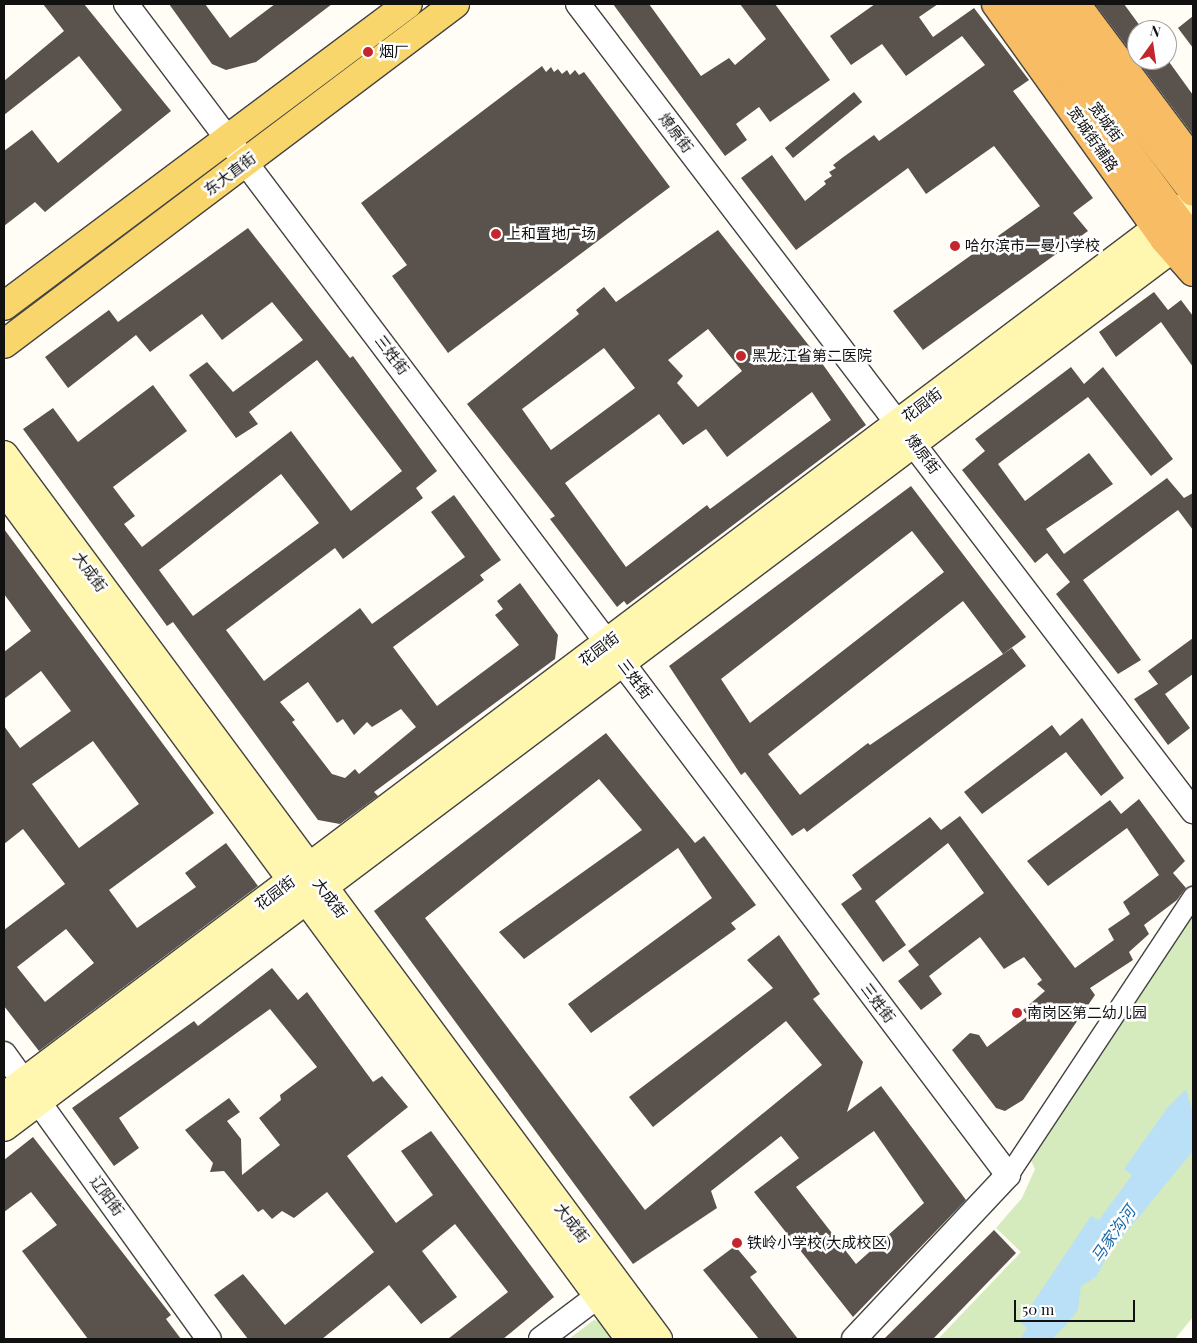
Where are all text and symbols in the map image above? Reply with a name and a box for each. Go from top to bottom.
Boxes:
north arrow [1127,20,1177,70]
text: N [1148,20,1163,41]
place label: 烟厂 [379,43,409,61]
marker: 烟厂 [361,45,375,59]
street label: 宽城街 [1085,99,1127,145]
street label: 宽城街辅路 [1064,103,1122,175]
street label: 燎原街 [655,110,697,156]
street label: 东大直街 [201,149,259,199]
place label: 上和置地广场 [506,225,596,243]
marker: 上和置地广场 [490,228,502,240]
place label: 哈尔滨市一曼小学校 [965,237,1100,255]
marker: 哈尔滨市一曼小学校 [949,240,961,252]
street label: 三姓街 [371,332,413,378]
place label: 黑龙江省第二医院 [752,347,872,365]
marker: 黑龙江省第二医院 [734,349,748,363]
street label: 花园街 [899,384,945,426]
street label: 燎原街 [902,431,944,477]
street label: 大成街 [69,549,111,595]
street label: 花园街 [576,628,622,670]
street label: 三姓街 [614,656,656,702]
street label: 花园街 [252,872,298,914]
street label: 大成街 [309,875,351,921]
street label: 三姓街 [857,980,899,1026]
place label: 南岗区第二幼儿园 [1027,1004,1147,1022]
marker: 南岗区第二幼儿园 [1011,1007,1023,1019]
street label: 辽阳街 [86,1173,128,1219]
street label: 大成街 [551,1200,593,1246]
water label: 马家沟河 [1087,1202,1139,1266]
place label: 铁岭小学校(大成校区) [747,1234,891,1252]
marker: 铁岭小学校(大成校区) [731,1237,743,1249]
scale bar [1017,1290,1138,1322]
text: 50 m [1022,1299,1054,1319]

